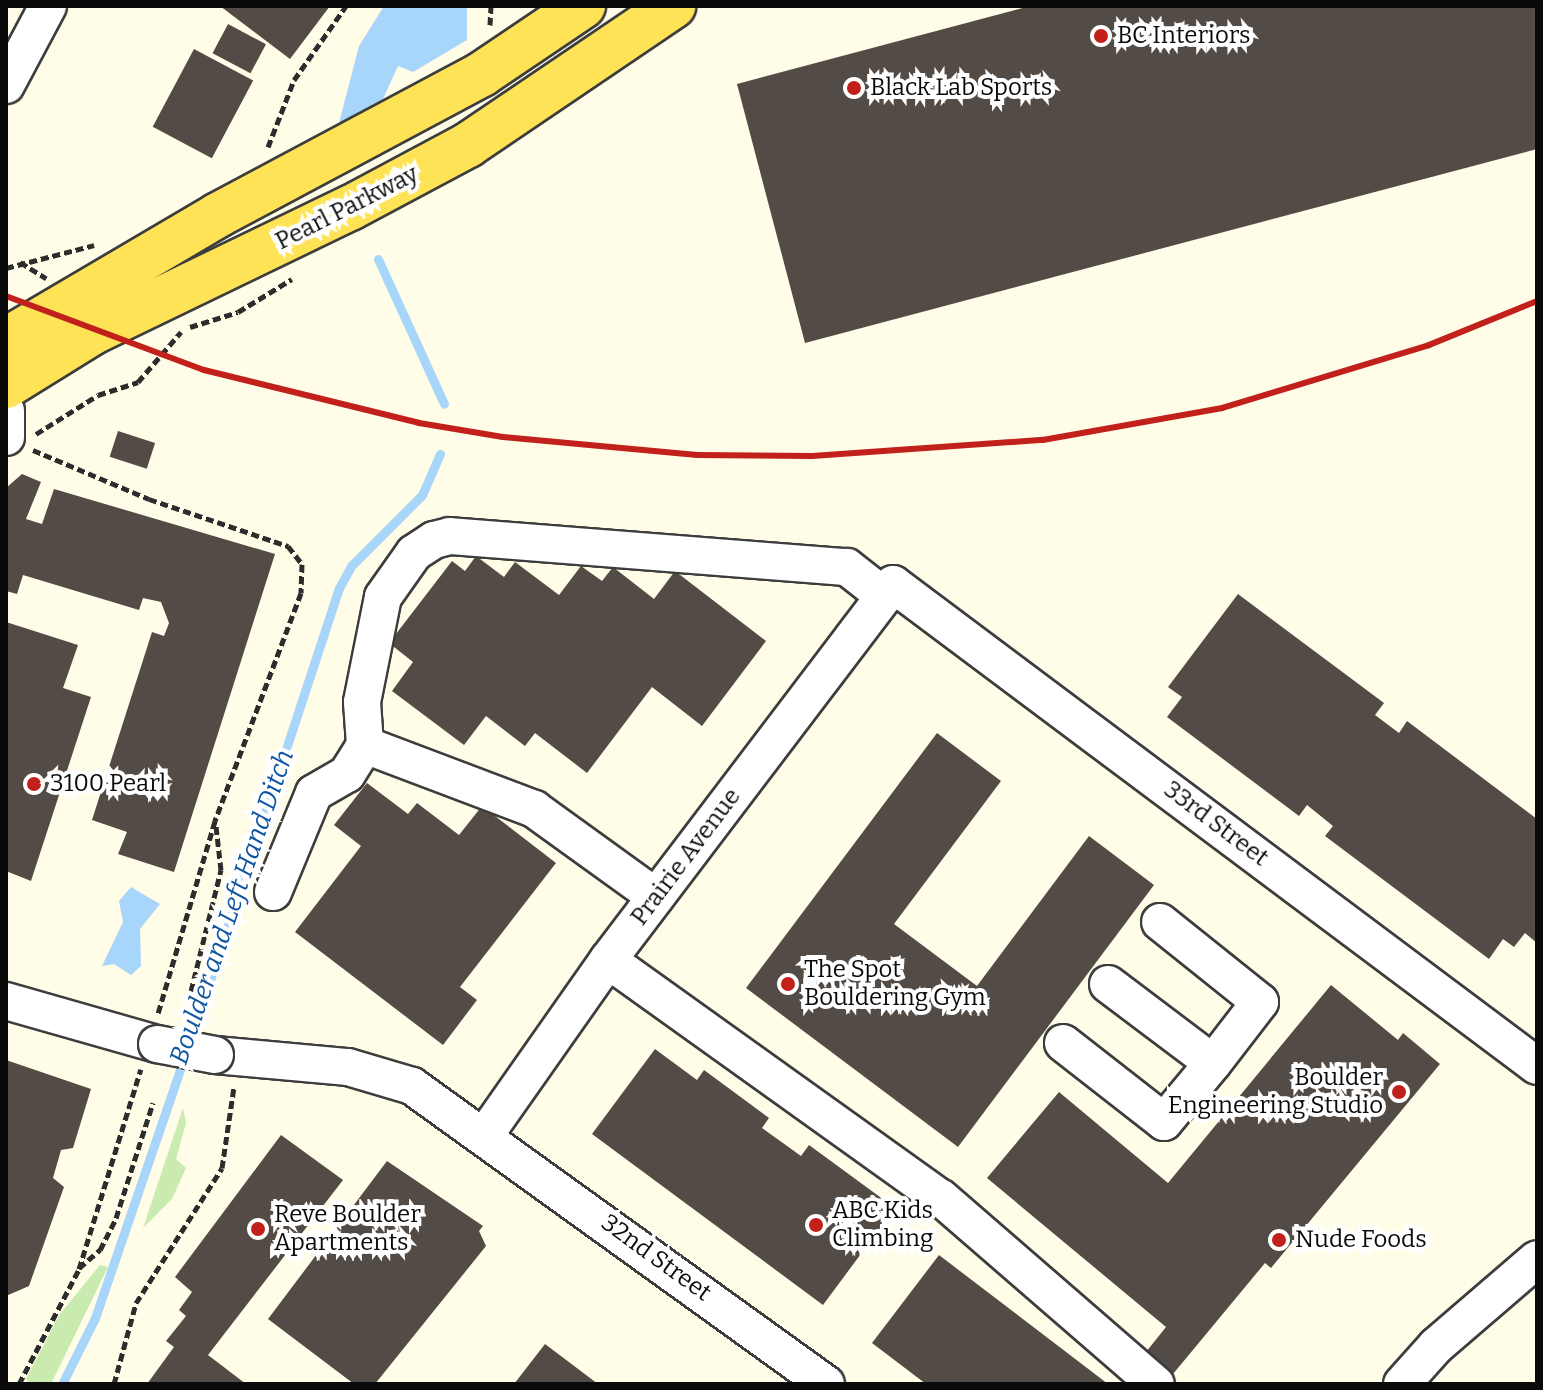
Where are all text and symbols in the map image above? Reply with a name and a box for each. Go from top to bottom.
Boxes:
place label: BC Interiors [1117,22,1250,50]
marker: BC Interiors [1092,27,1110,45]
place label: Black Lab Sports [870,74,1052,102]
marker: Black Lab Sports [845,79,863,97]
street label: Pearl Parkway [271,160,423,256]
water label: Boulder and Left Hand Ditch [163,746,301,1068]
place label: 3100 Pearl [50,770,166,798]
marker: 3100 Pearl [25,775,43,793]
street label: 33rd Street [1158,775,1274,873]
street label: Prairie Avenue [625,783,747,931]
place label: The Spot Bouldering Gym [804,956,986,1012]
marker: The Spot Bouldering Gym [779,975,797,993]
place label: Boulder Engineering Studio [1168,1064,1383,1120]
marker: Boulder Engineering Studio [1390,1083,1408,1101]
place label: ABC Kids Climbing [832,1197,933,1253]
place label: Reve Boulder Apartments [274,1201,421,1257]
street label: 32nd Street [595,1209,717,1307]
marker: ABC Kids Climbing [807,1216,825,1234]
marker: Reve Boulder Apartments [249,1220,267,1238]
place label: Nude Foods [1295,1226,1427,1254]
marker: Nude Foods [1270,1231,1288,1249]

